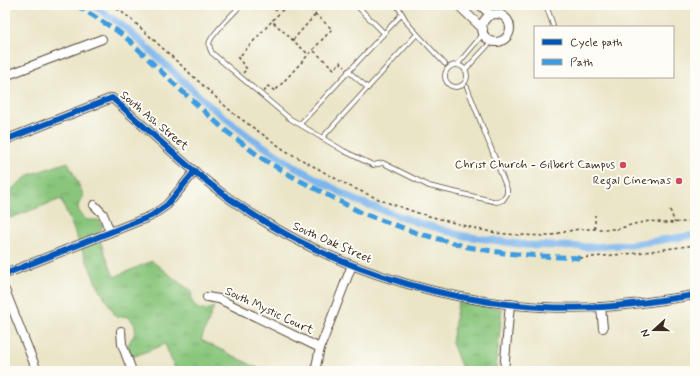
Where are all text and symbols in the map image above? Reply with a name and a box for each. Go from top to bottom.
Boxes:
legend [534,26,674,78]
text: Cycle path [570,35,622,51]
text: Path [570,55,593,71]
street label: South Ash Street [116,88,192,154]
place label: Christ Church - Gilbert Campus [455,157,615,173]
marker: Christ Church - Gilbert Campus [618,160,628,170]
place label: Regal Cinemas [593,173,672,190]
marker: Regal Cinemas [674,176,684,186]
street label: South Oak Street [290,218,374,268]
street label: South Mystic Court [222,283,316,339]
north arrow [634,310,674,350]
text: N [638,327,653,339]

